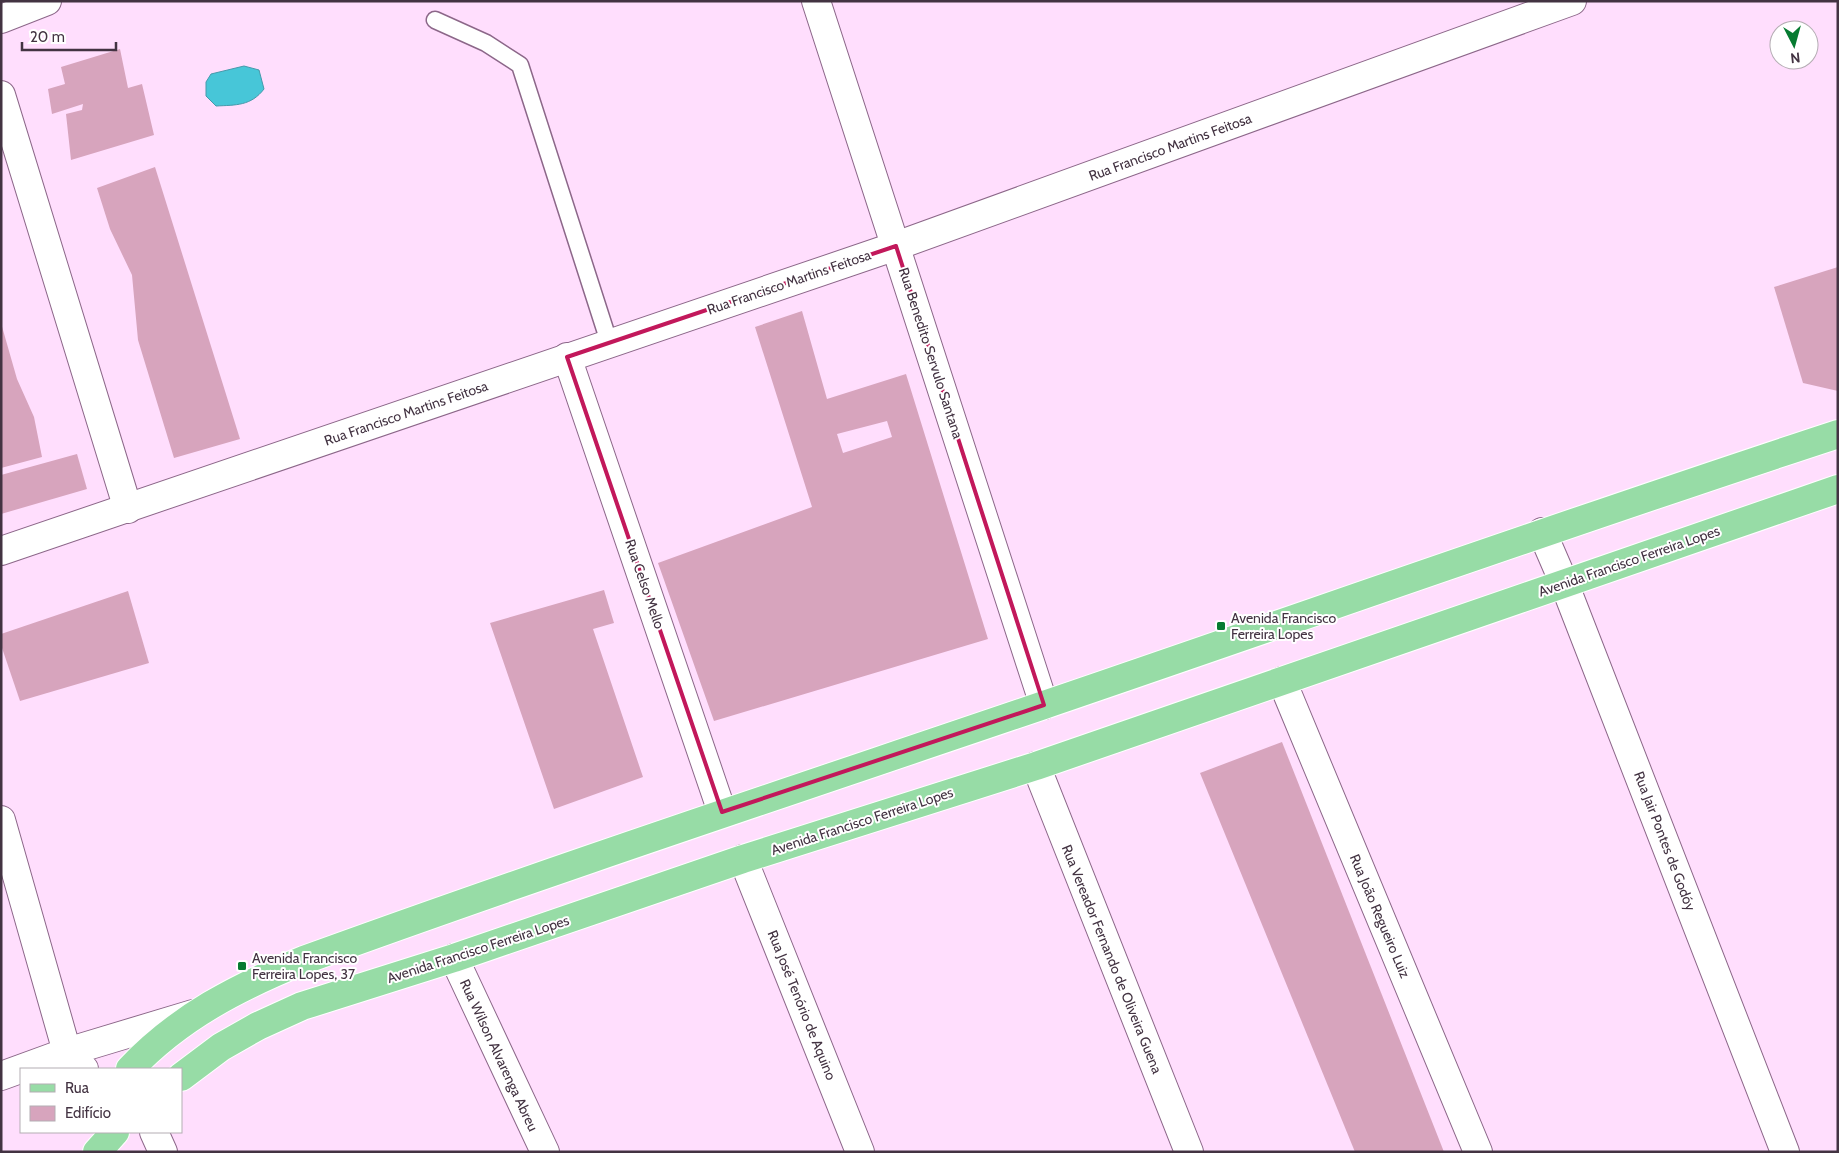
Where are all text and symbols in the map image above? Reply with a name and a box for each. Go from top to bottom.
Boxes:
scale bar [22,20,116,52]
north arrow [1769,20,1819,70]
text: 20 m [30,28,65,46]
text: N [1789,48,1801,67]
street label: Rua Francisco Martins Feitosa [1086,109,1254,185]
street label: Rua Francisco Martins Feitosa [705,245,873,318]
street label: Rua Benedito Servulo Santana [895,265,967,441]
street label: Rua Francisco Martins Feitosa [322,376,490,449]
street label: Avenida Francisco Ferreira Lopes [1536,521,1722,601]
street label: Rua Celso Mello [621,537,669,631]
place label: Avenida Francisco Ferreira Lopes [1231,609,1336,643]
marker: Avenida Francisco Ferreira Lopes [1215,620,1227,632]
street label: Rua Jair Pontes de Godóy [1630,769,1700,913]
street label: Avenida Francisco Ferreira Lopes [769,783,956,859]
street label: Rua Vereador Fernando de Oliveira Guena [1058,842,1166,1076]
street label: Rua João Regueiro Luiz [1346,851,1414,981]
street label: Avenida Francisco Ferreira Lopes [385,911,572,987]
street label: Rua José Tenório de Aquino [764,927,840,1083]
place label: Avenida Francisco Ferreira Lopes, 37 [252,949,357,983]
marker: Avenida Francisco Ferreira Lopes, 37 [236,960,248,972]
street label: Rua Wilson Alvarenga Abreu [456,976,542,1134]
legend [20,1068,182,1133]
text: Rua [65,1079,90,1097]
text: Edifício [65,1104,111,1122]

